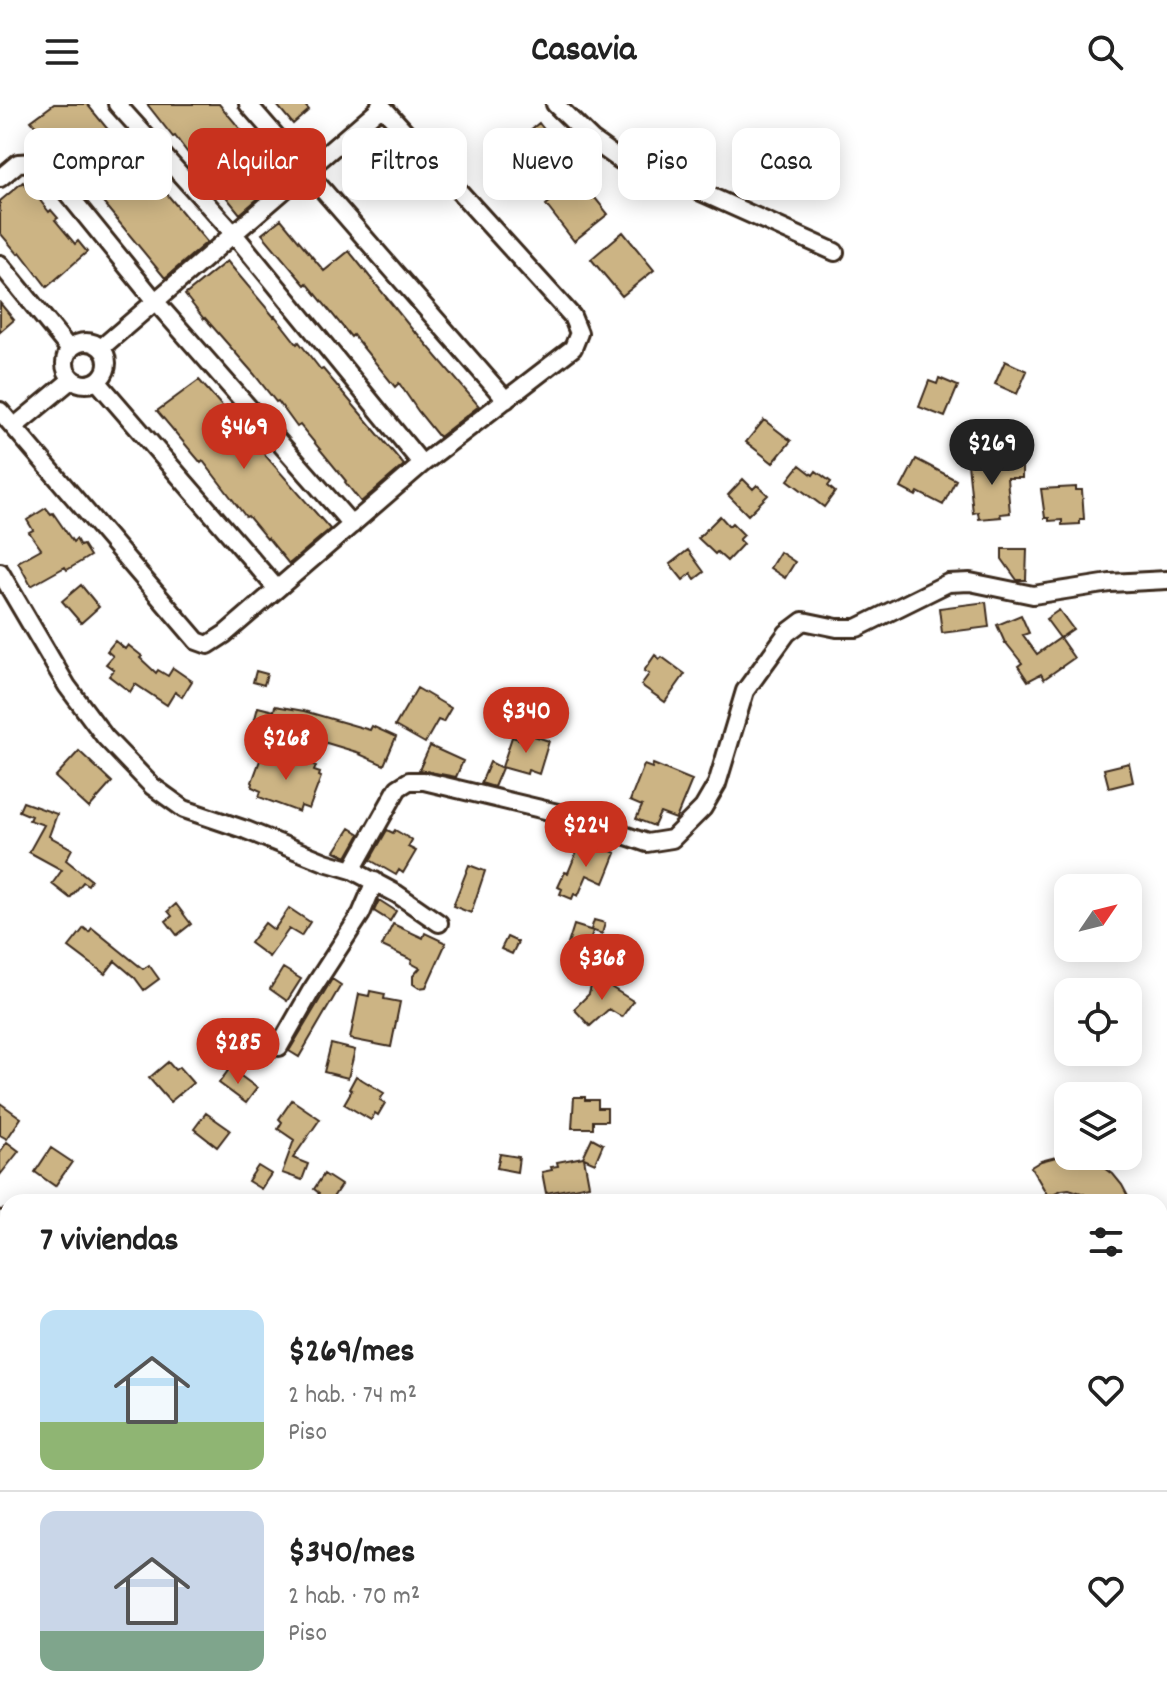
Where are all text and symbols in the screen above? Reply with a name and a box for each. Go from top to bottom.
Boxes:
text: Casavia [531,26,636,78]
icon: menu [40,30,84,74]
icon: search [1083,30,1127,74]
chip: Comprar [24,128,172,200]
chip: Alquilar [188,128,326,200]
chip: Filtros [342,128,467,200]
chip: Nuevo [483,128,602,200]
chip: Piso [618,128,716,200]
chip: Casa [732,128,840,200]
pin: $469 [197,403,291,471]
text: $469 [220,410,268,447]
pin: $269 [945,419,1039,487]
text: $269 [967,426,1017,463]
pin: $340 [479,687,573,755]
text: $340 [501,694,551,731]
pin: $268 [239,714,333,782]
text: $268 [262,721,310,758]
pin: $224 [539,801,633,869]
text: $224 [563,808,609,845]
north arrow [1054,874,1142,962]
map controls [1054,874,1142,1170]
pin: $368 [555,934,649,1002]
text: $368 [578,941,626,978]
button: locate [1054,978,1142,1066]
pin: $285 [191,1018,285,1086]
text: $285 [214,1025,262,1062]
button: layers [1054,1082,1142,1170]
text: 7 viviendas [40,1218,178,1267]
icon: filters [1084,1220,1128,1264]
text: $269/mes [288,1329,415,1378]
icon: home [104,1342,200,1438]
icon: heart [1084,1368,1128,1412]
text: 2 hab. · 74 m² [288,1378,417,1415]
text: Piso [288,1415,327,1452]
text: $340/mes [288,1530,415,1579]
icon: home [104,1543,200,1639]
icon: heart [1084,1569,1128,1613]
text: 2 hab. · 70 m² [288,1579,420,1616]
text: Piso [288,1616,327,1653]

